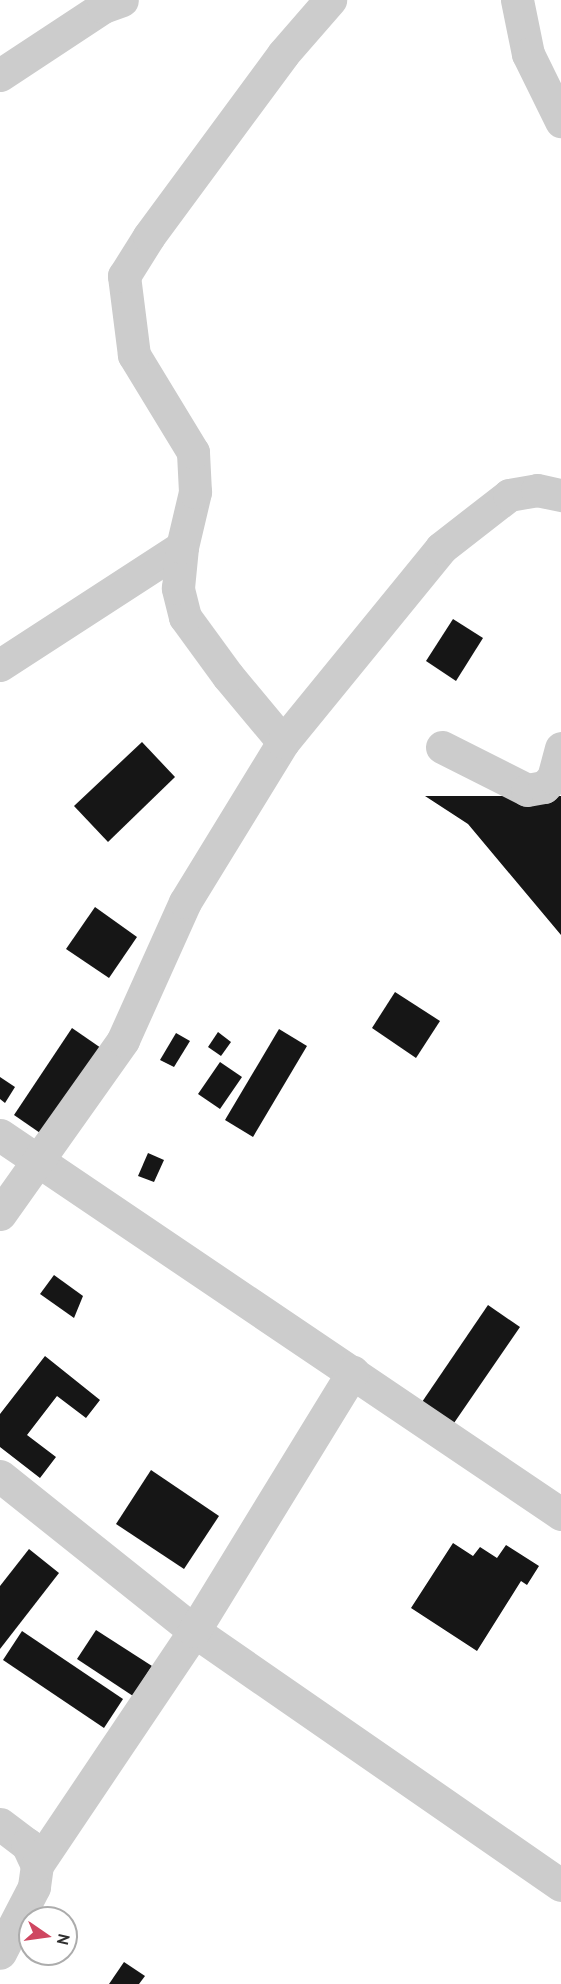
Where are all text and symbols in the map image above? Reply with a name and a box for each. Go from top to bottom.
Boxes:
north arrow [18,1906,78,1966]
text: N [53,1932,75,1947]

